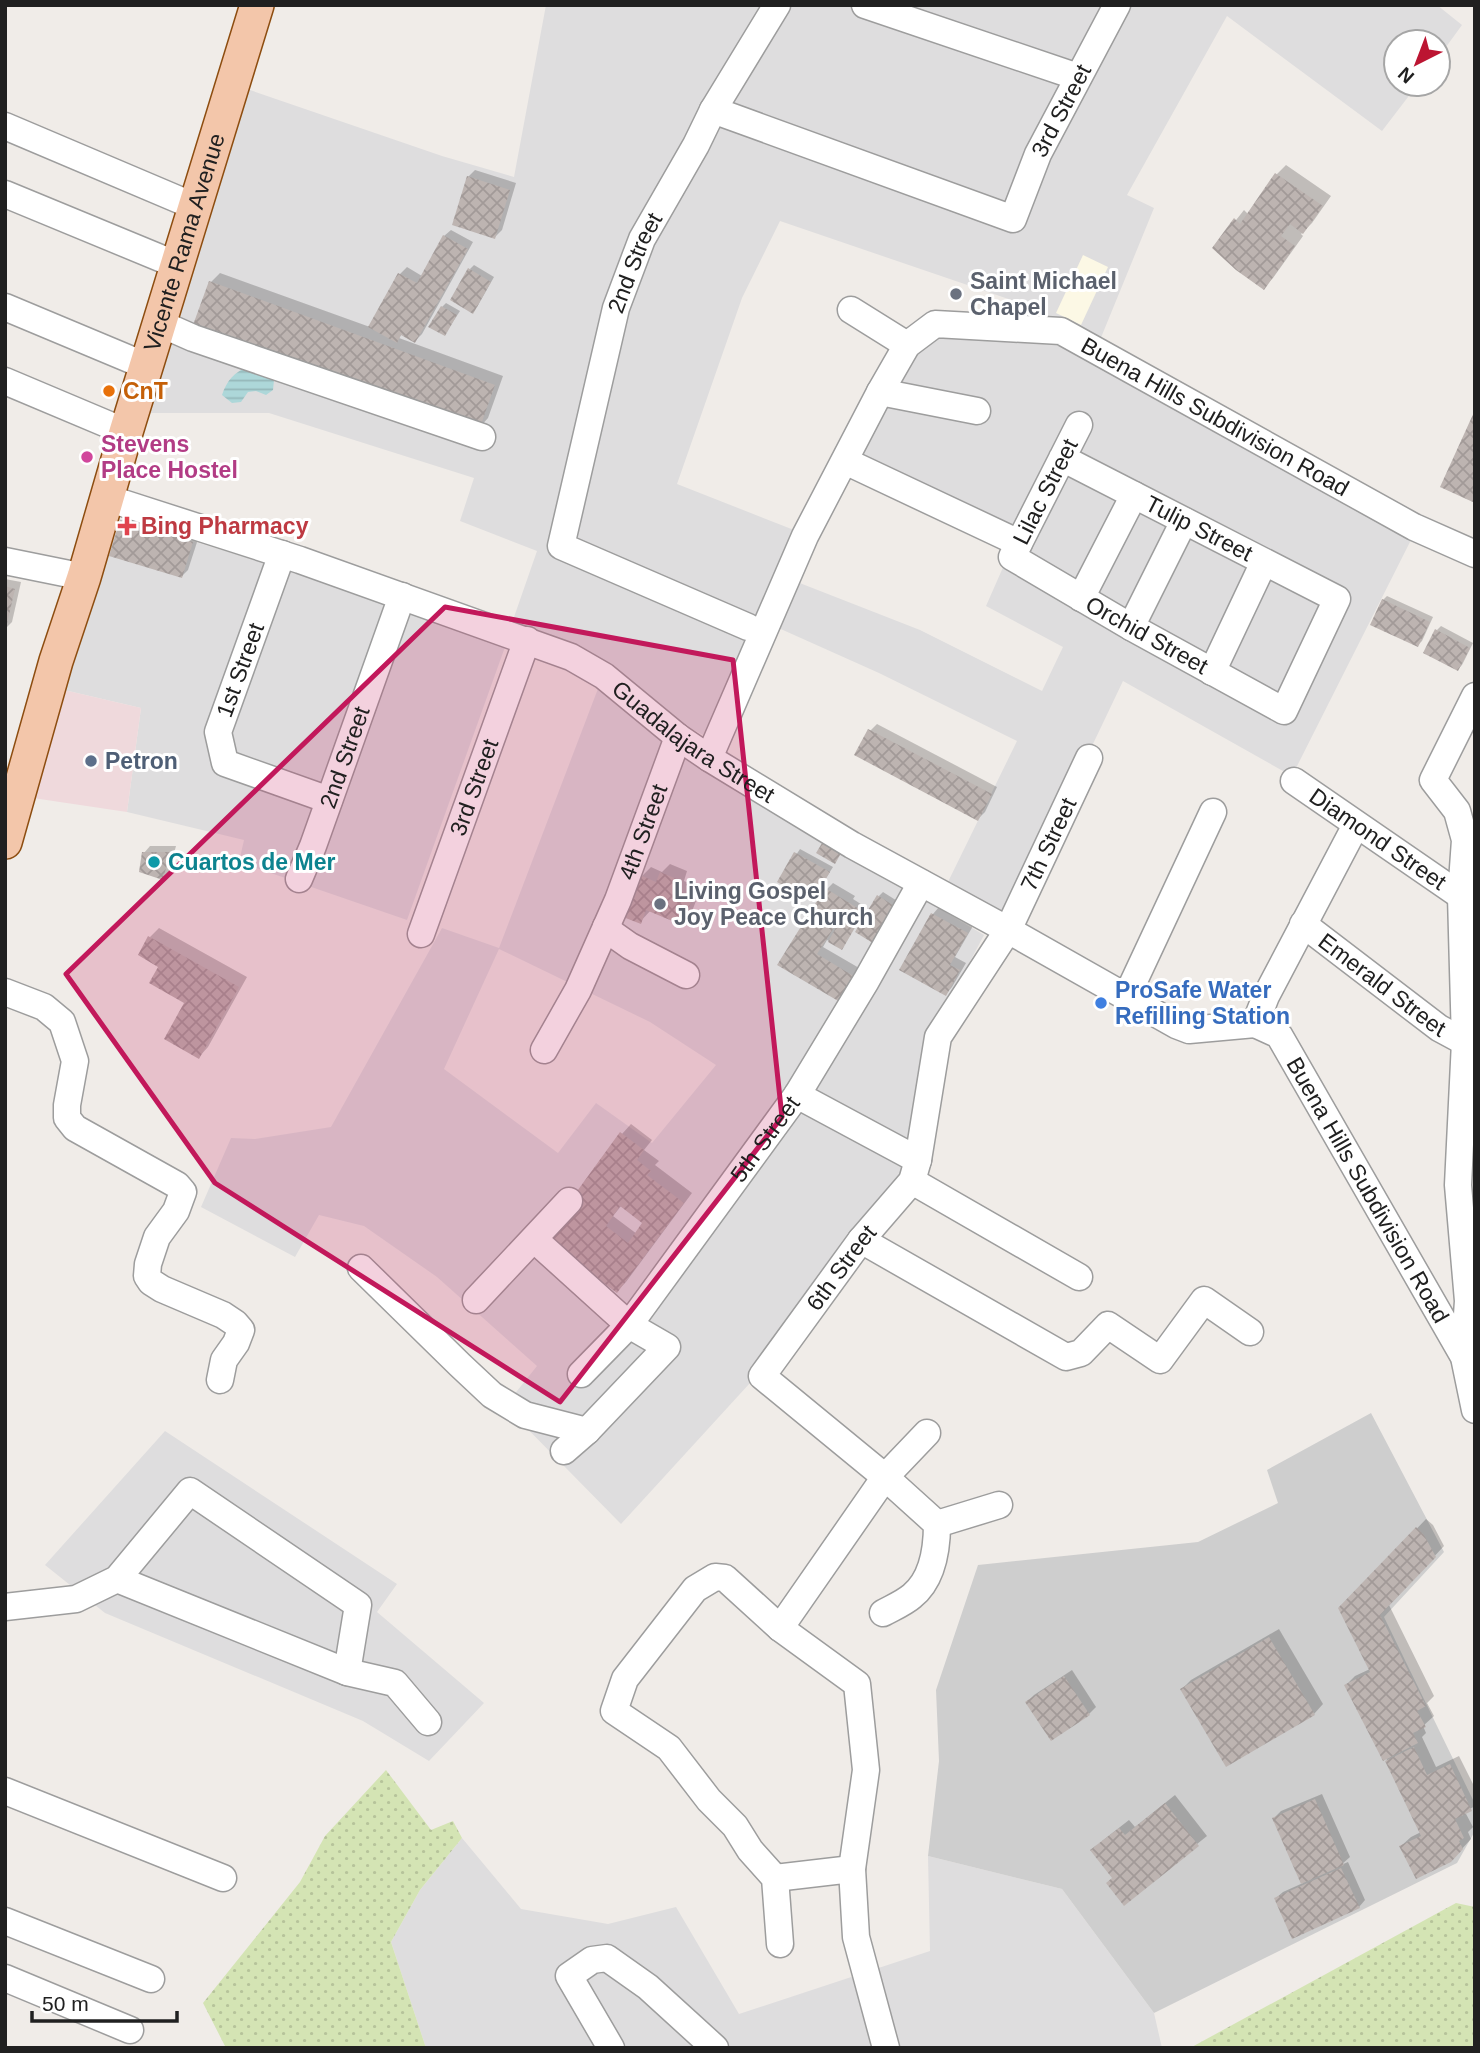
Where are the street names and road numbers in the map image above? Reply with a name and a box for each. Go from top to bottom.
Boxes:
street label: 3rd Street [1026,59,1096,161]
street label: Vicente Rama Avenue [139,130,230,355]
street label: 2nd Street [602,207,668,316]
street label: Buena Hills Subdivision Road [1077,332,1353,501]
street label: Lilac Street [1008,434,1083,549]
street label: Tulip Street [1141,490,1257,567]
street label: Orchid Street [1081,591,1213,680]
street label: 1st Street [211,619,269,721]
street label: Guadalajara Street [607,675,780,808]
street label: 2nd Street [315,702,375,812]
street label: 3rd Street [445,735,503,839]
street label: 4th Street [614,780,673,883]
street label: Diamond Street [1305,783,1452,895]
street label: 7th Street [1015,793,1082,895]
street label: Emerald Street [1314,928,1451,1042]
street label: Buena Hills Subdivision Road [1281,1052,1454,1327]
street label: 5th Street [725,1091,805,1187]
street label: 6th Street [801,1219,882,1315]

